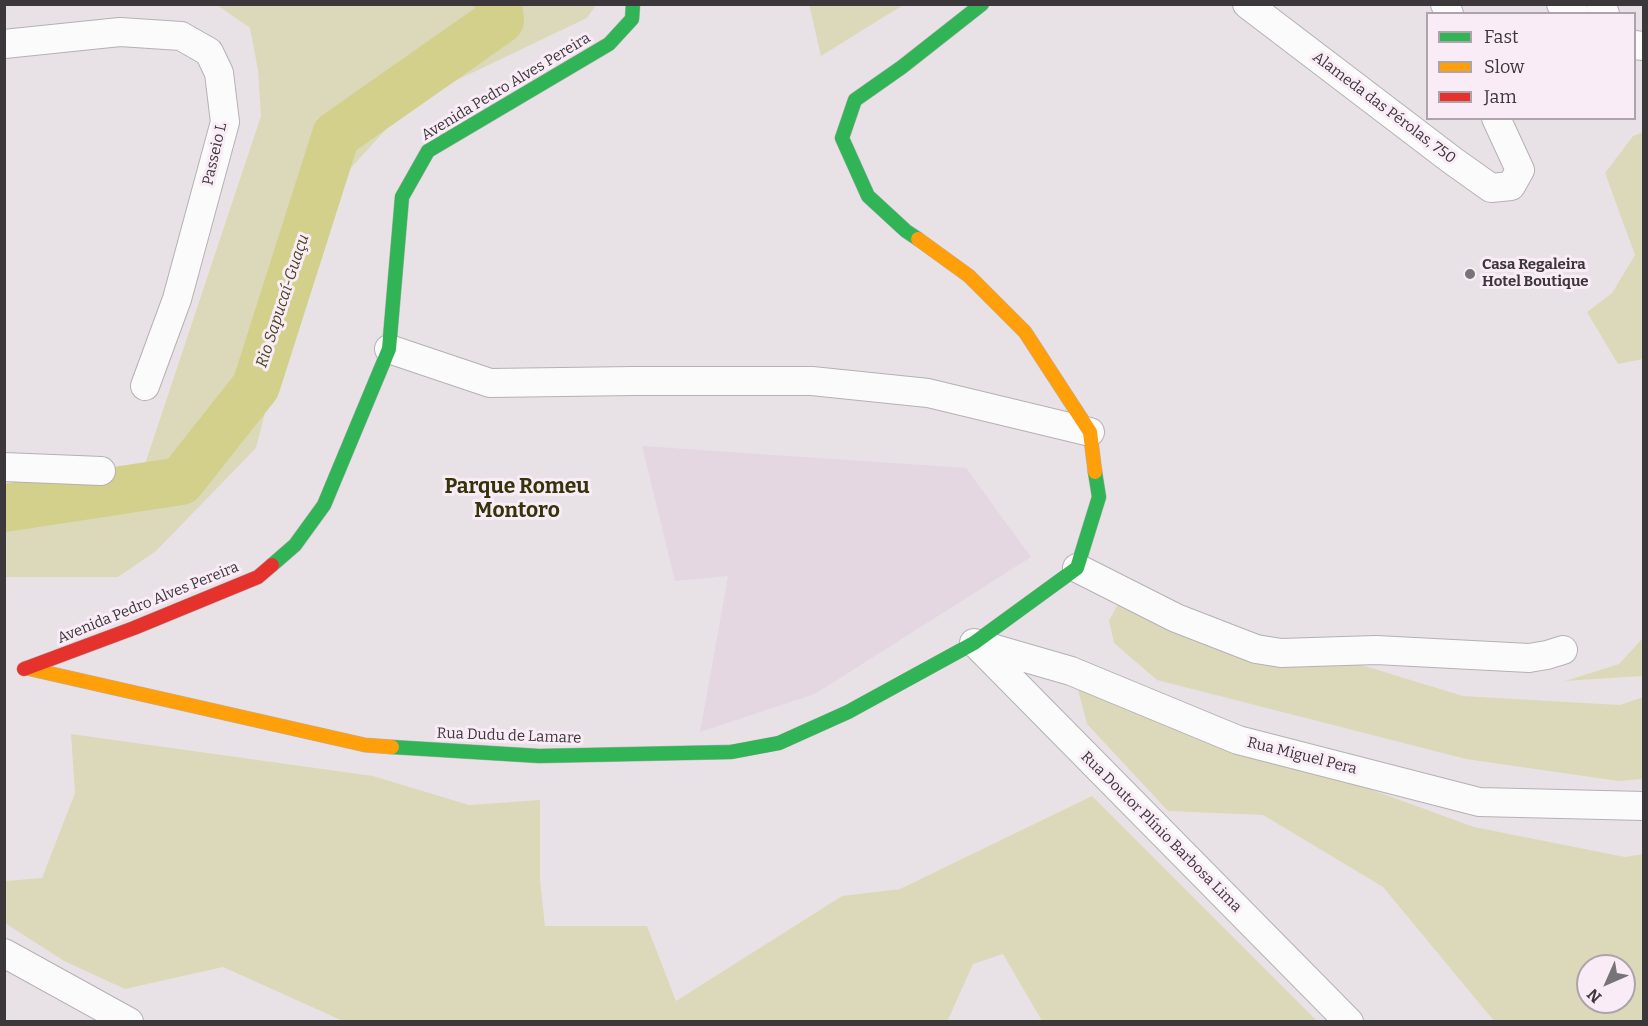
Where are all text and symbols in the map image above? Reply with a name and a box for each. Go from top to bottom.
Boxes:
legend [1426,12,1636,120]
text: Fast [1484,26,1519,48]
street label: Avenida Pedro Alves Pereira [418,29,594,145]
street label: Alameda das Pérolas, 750 [1309,48,1459,168]
text: Slow [1484,56,1524,78]
text: Jam [1484,86,1517,108]
street label: Passeio L [199,121,231,187]
water label: Rio Sapucaí-Guaçu [252,232,314,370]
place label: Casa Regaleira Hotel Boutique [1482,256,1589,291]
marker: Casa Regaleira Hotel Boutique [1463,267,1477,281]
district label: Parque Romeu Montoro [444,474,590,524]
street label: Avenida Pedro Alves Pereira [55,558,241,648]
street label: Rua Dudu de Lamare [436,724,582,748]
street label: Rua Miguel Pera [1245,734,1359,778]
street label: Rua Doutor Plínio Barbosa Lima [1077,748,1245,916]
north arrow [1576,954,1636,1014]
text: N [1583,985,1605,1007]

